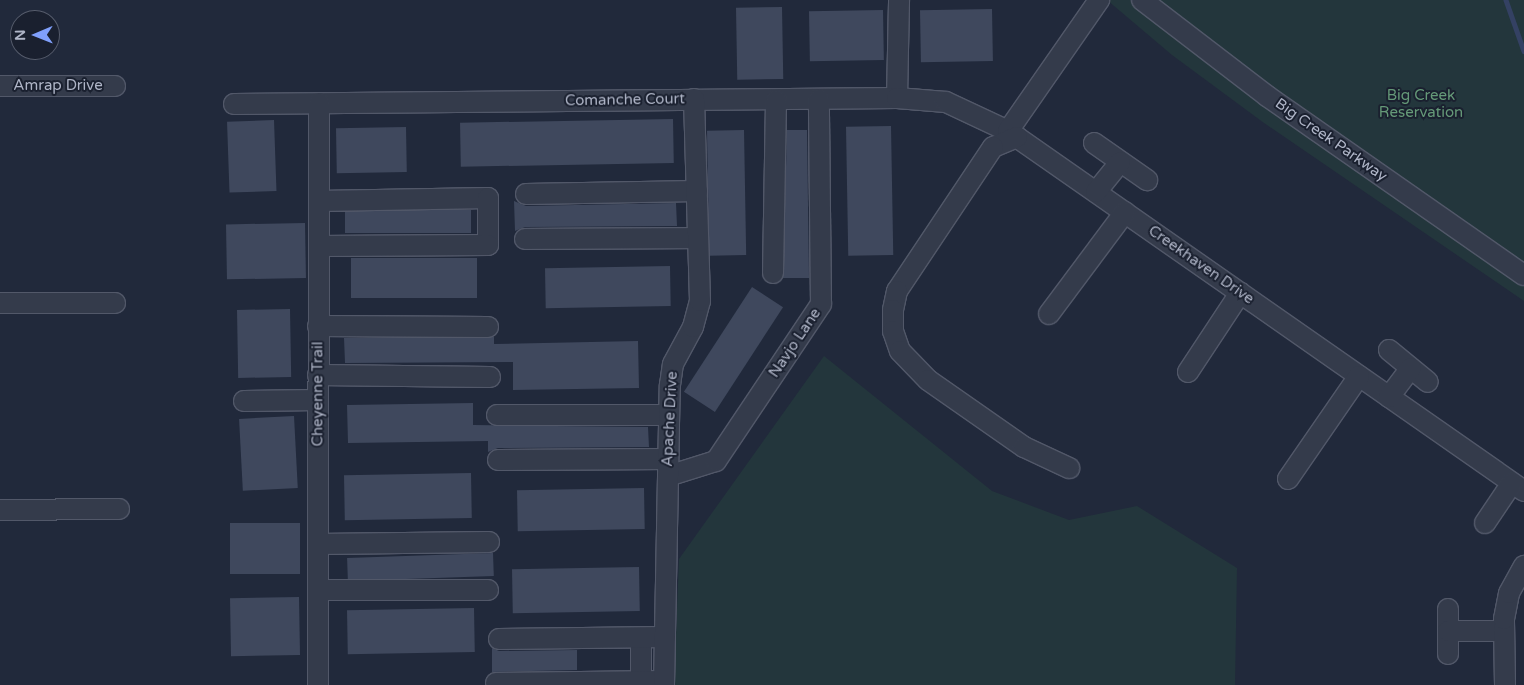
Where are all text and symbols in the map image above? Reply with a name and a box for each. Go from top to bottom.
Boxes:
north arrow [10,10,60,60]
text: N [12,29,29,41]
street label: Amrap Drive [13,77,103,95]
park label: Big Creek Reservation [1379,86,1463,121]
street label: Comanche Court [565,90,685,110]
street label: Big Creek Parkway [1272,95,1390,185]
street label: Creekhaven Drive [1145,222,1257,308]
street label: Navjo Lane [765,305,825,381]
street label: Cheyenne Trail [309,342,327,446]
street label: Apache Drive [659,371,681,467]

